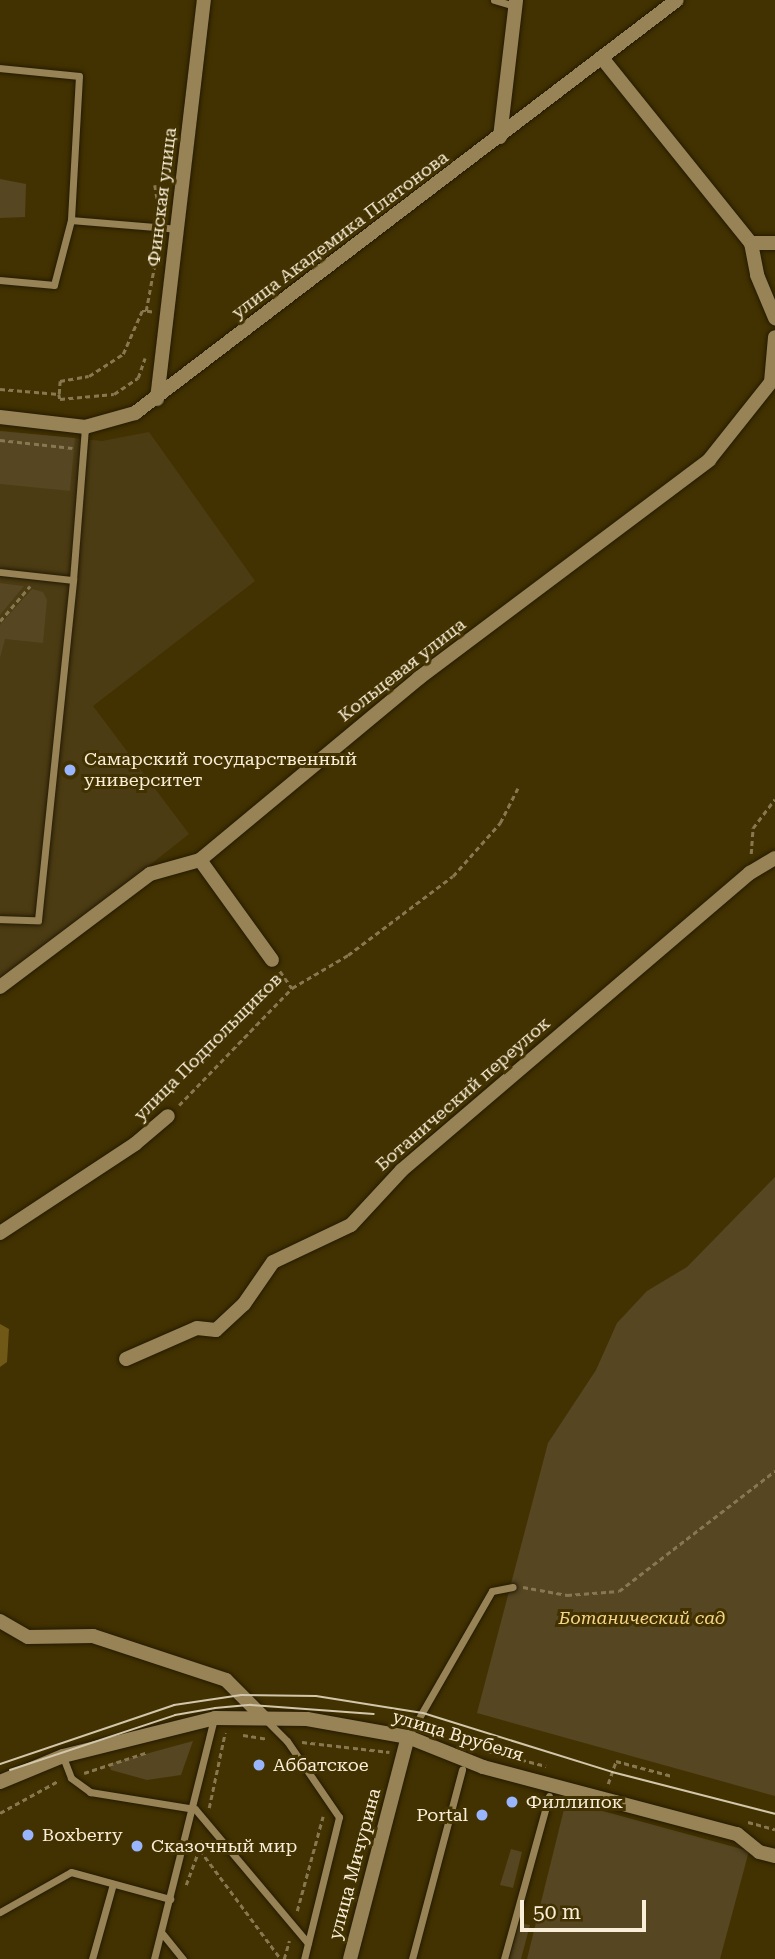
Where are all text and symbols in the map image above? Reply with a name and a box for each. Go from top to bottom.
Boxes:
street label: Финская улица [143,126,181,268]
street label: улица Академика Платонова [228,147,452,323]
street label: Кольцевая улица [334,614,470,726]
place label: Самарский государственный университет [84,749,357,792]
marker: Самарский государственный университет [62,762,78,778]
street label: улица Подпольщиков [129,968,287,1126]
street label: Ботанический переулок [371,1012,555,1176]
park label: Ботанический сад [559,1607,725,1629]
street label: улица Врубеля [390,1706,526,1766]
place label: Аббатское [273,1754,369,1776]
marker: Аббатское [251,1757,267,1773]
street label: улица Мичурина [324,1786,386,1942]
place label: Филлипок [526,1791,623,1813]
marker: Филлипок [504,1794,520,1810]
place label: Portal [416,1804,468,1826]
marker: Portal [474,1807,490,1823]
place label: Boxberry [42,1824,123,1846]
marker: Boxberry [20,1827,36,1843]
place label: Сказочный мир [151,1835,297,1857]
marker: Сказочный мир [129,1838,145,1854]
scale bar [523,1885,649,1929]
text: 50 m [533,1900,581,1924]

